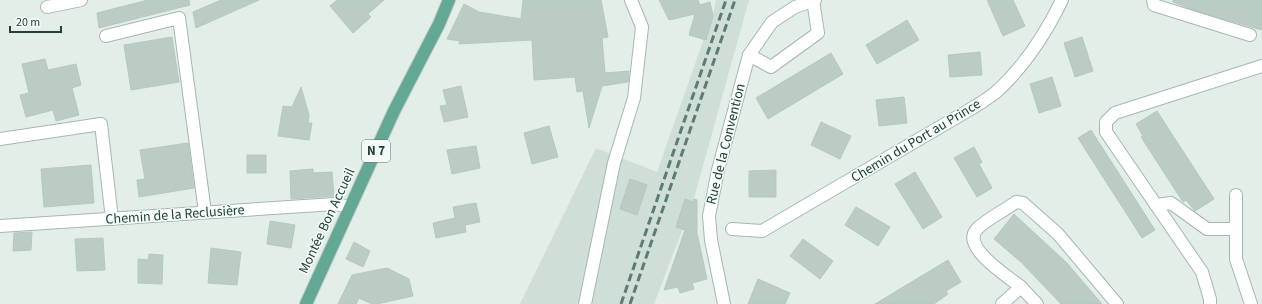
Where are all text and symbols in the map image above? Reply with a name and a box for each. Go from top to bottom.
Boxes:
scale bar [10,8,61,34]
text: 20 m [16,14,40,31]
street label: Rue de la Convention [701,81,751,207]
street label: Chemin du Port au Prince [847,94,985,188]
road number: N 7 [362,140,390,162]
street label: Montée Bon Accueil [294,164,360,277]
street label: Chemin de la Reclusière [105,200,245,230]

